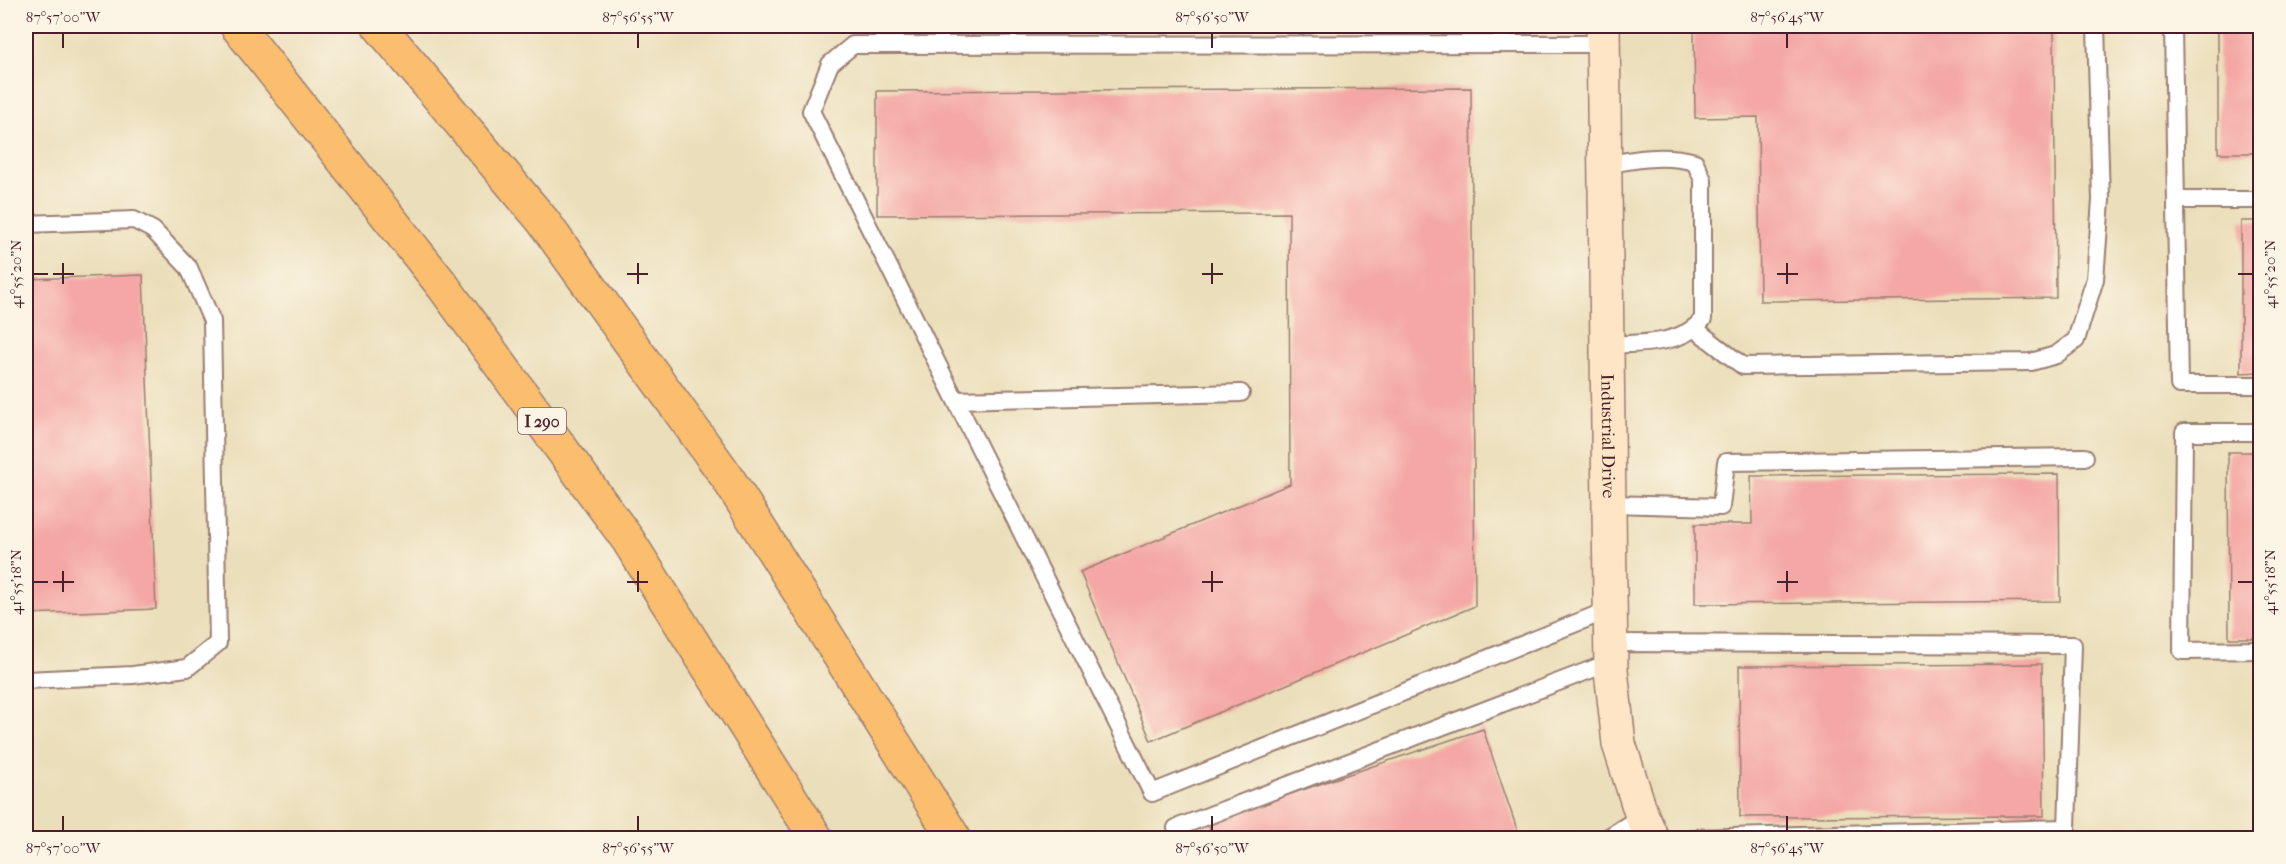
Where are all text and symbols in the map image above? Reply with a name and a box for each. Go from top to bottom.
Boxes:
text: 87°57'00"W [26,8,101,26]
text: 87°56'55"W [602,8,675,26]
text: 87°56'50"W [1175,8,1250,26]
text: 87°56'45"W [1750,8,1825,26]
text: 41°55'20"N [7,239,25,309]
text: 41°55'20"N [2261,239,2279,309]
street label: Industrial Drive [1596,374,1619,498]
road number: I 290 [518,408,566,434]
text: 41°55'18"N [7,548,25,615]
text: 41°55'18"N [2261,548,2279,615]
text: 87°57'00"W [26,839,101,857]
text: 87°56'55"W [602,839,675,857]
text: 87°56'50"W [1175,839,1250,857]
text: 87°56'45"W [1750,839,1825,857]

